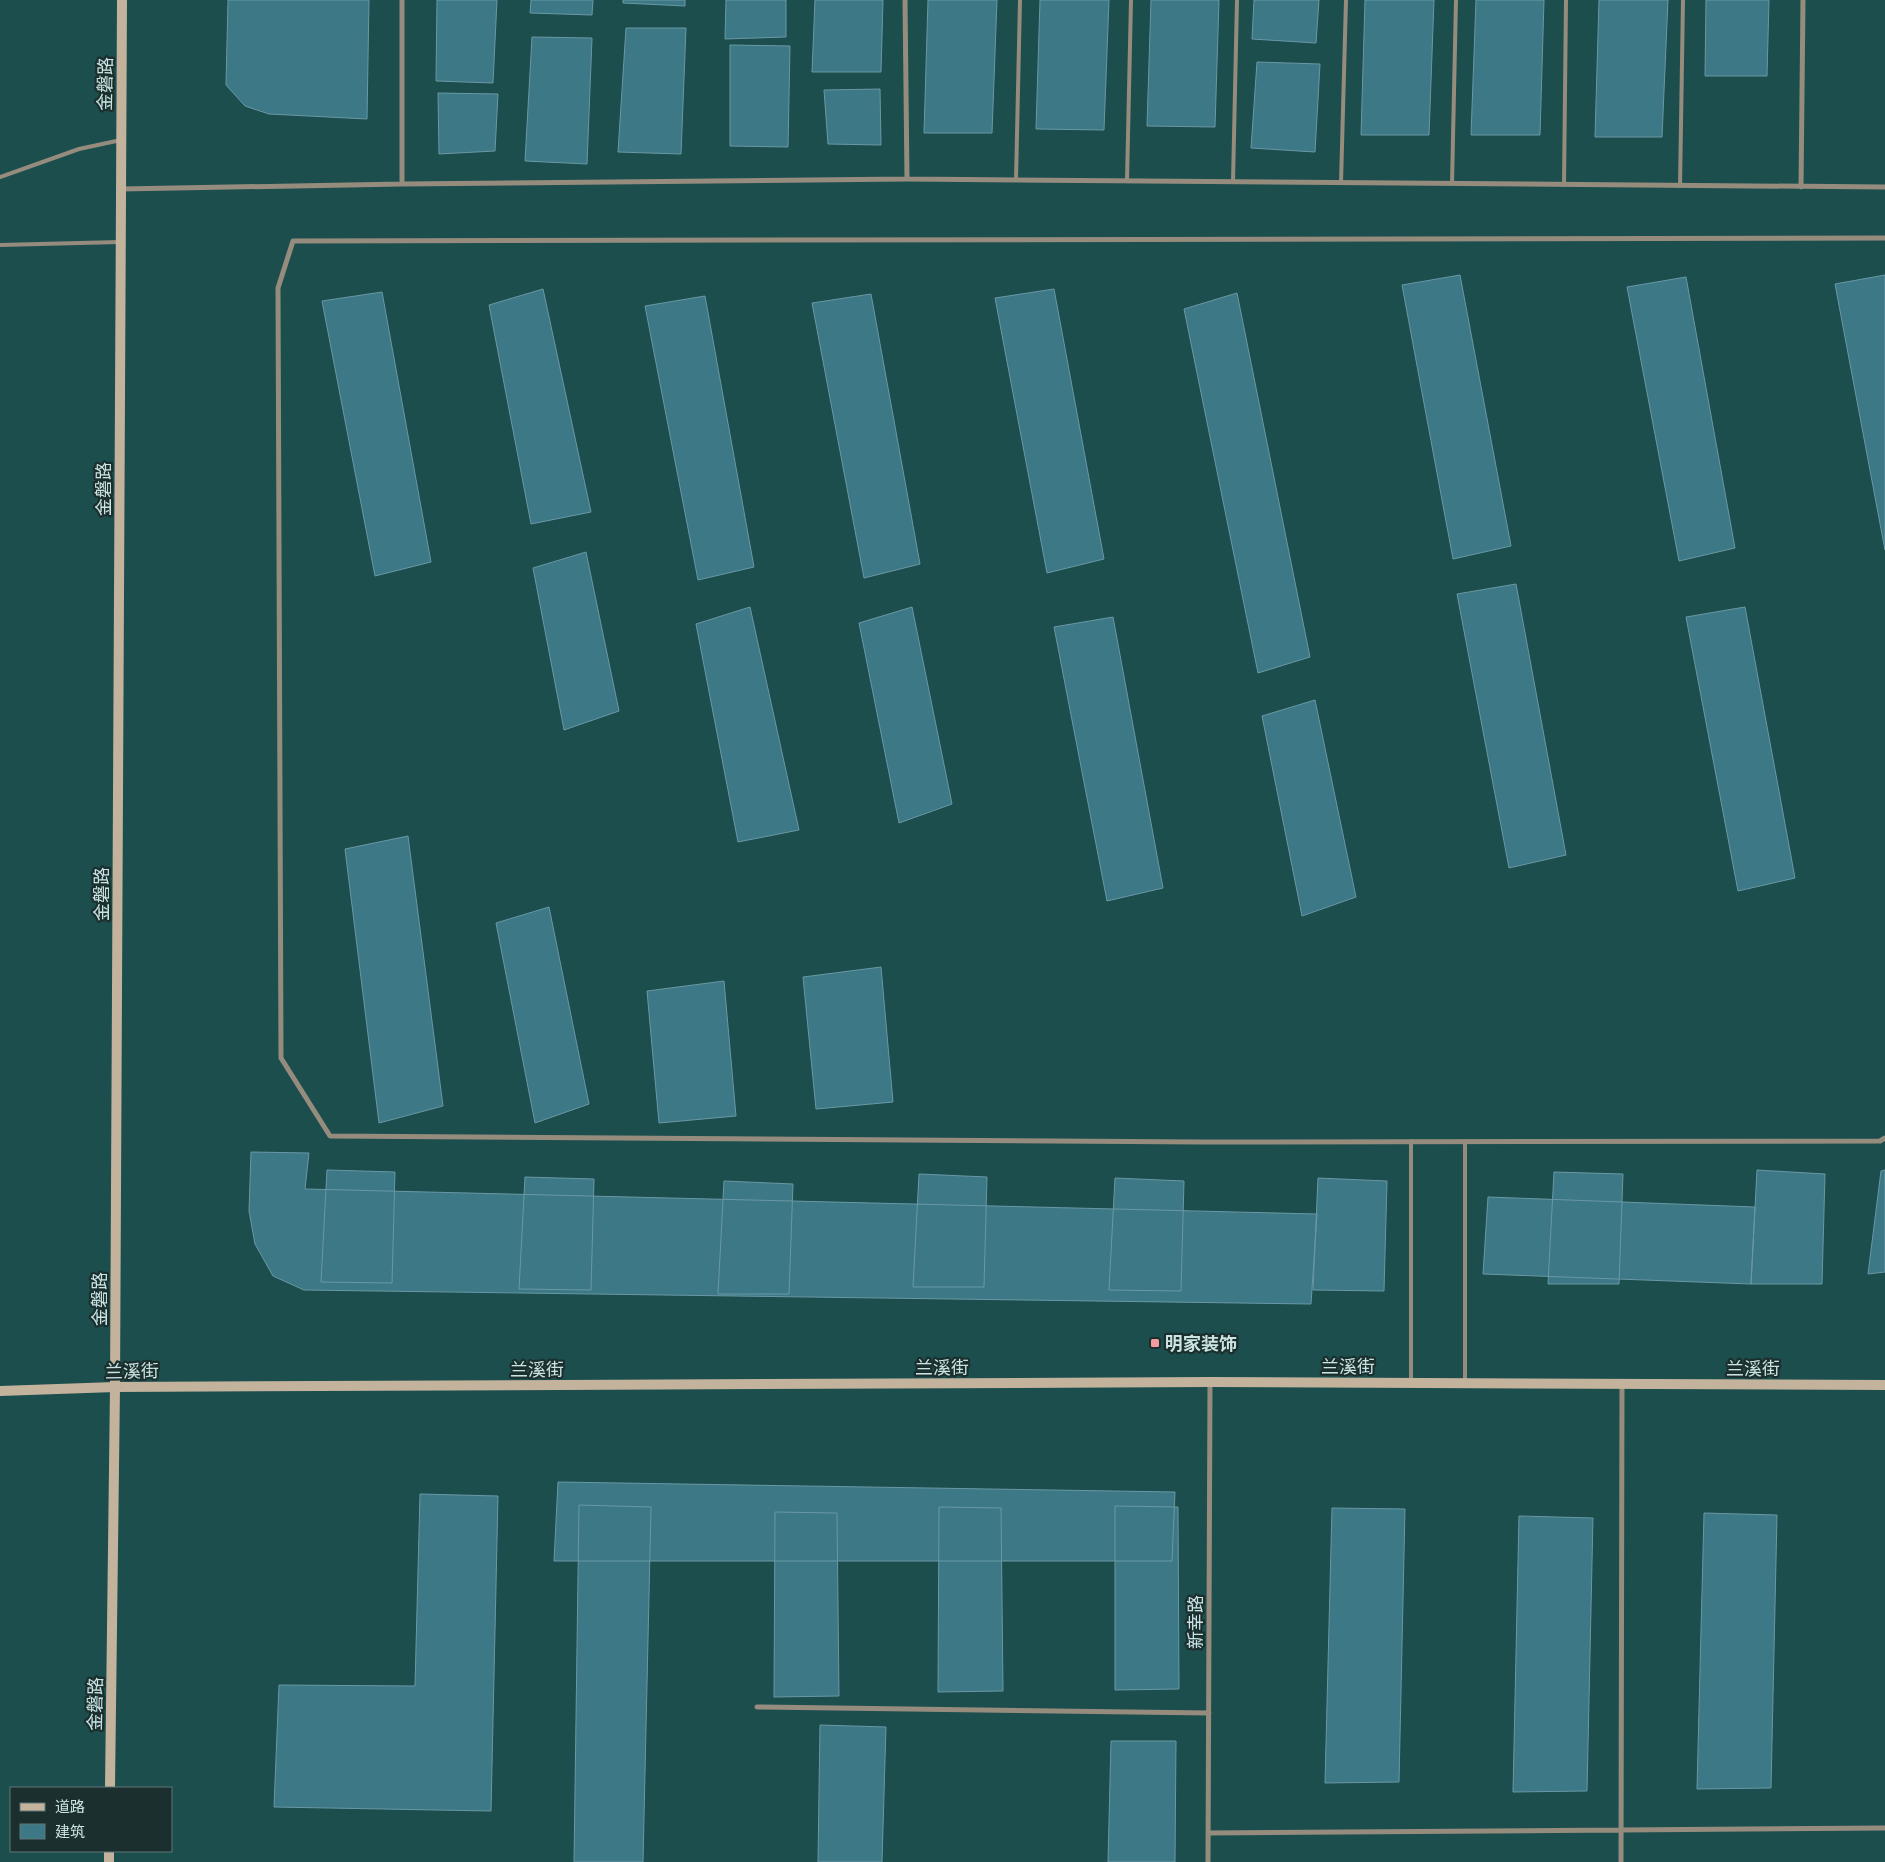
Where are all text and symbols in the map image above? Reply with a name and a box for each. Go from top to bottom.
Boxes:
street label: 金磐路 [93,57,117,111]
street label: 金磐路 [92,462,115,516]
street label: 金磐路 [90,867,113,921]
street label: 金磐路 [88,1272,111,1326]
place label: 明家装饰 [1165,1332,1237,1355]
marker: 明家装饰 [1149,1337,1161,1349]
street label: 兰溪街 [1321,1355,1375,1378]
street label: 兰溪街 [915,1356,969,1379]
street label: 兰溪街 [1726,1357,1780,1380]
street label: 兰溪街 [510,1358,564,1381]
street label: 兰溪街 [105,1359,159,1383]
street label: 新幸路 [1184,1595,1207,1649]
street label: 金磐路 [83,1677,107,1731]
legend [10,1787,172,1852]
text: 道路 [55,1797,85,1816]
text: 建筑 [55,1822,85,1841]

